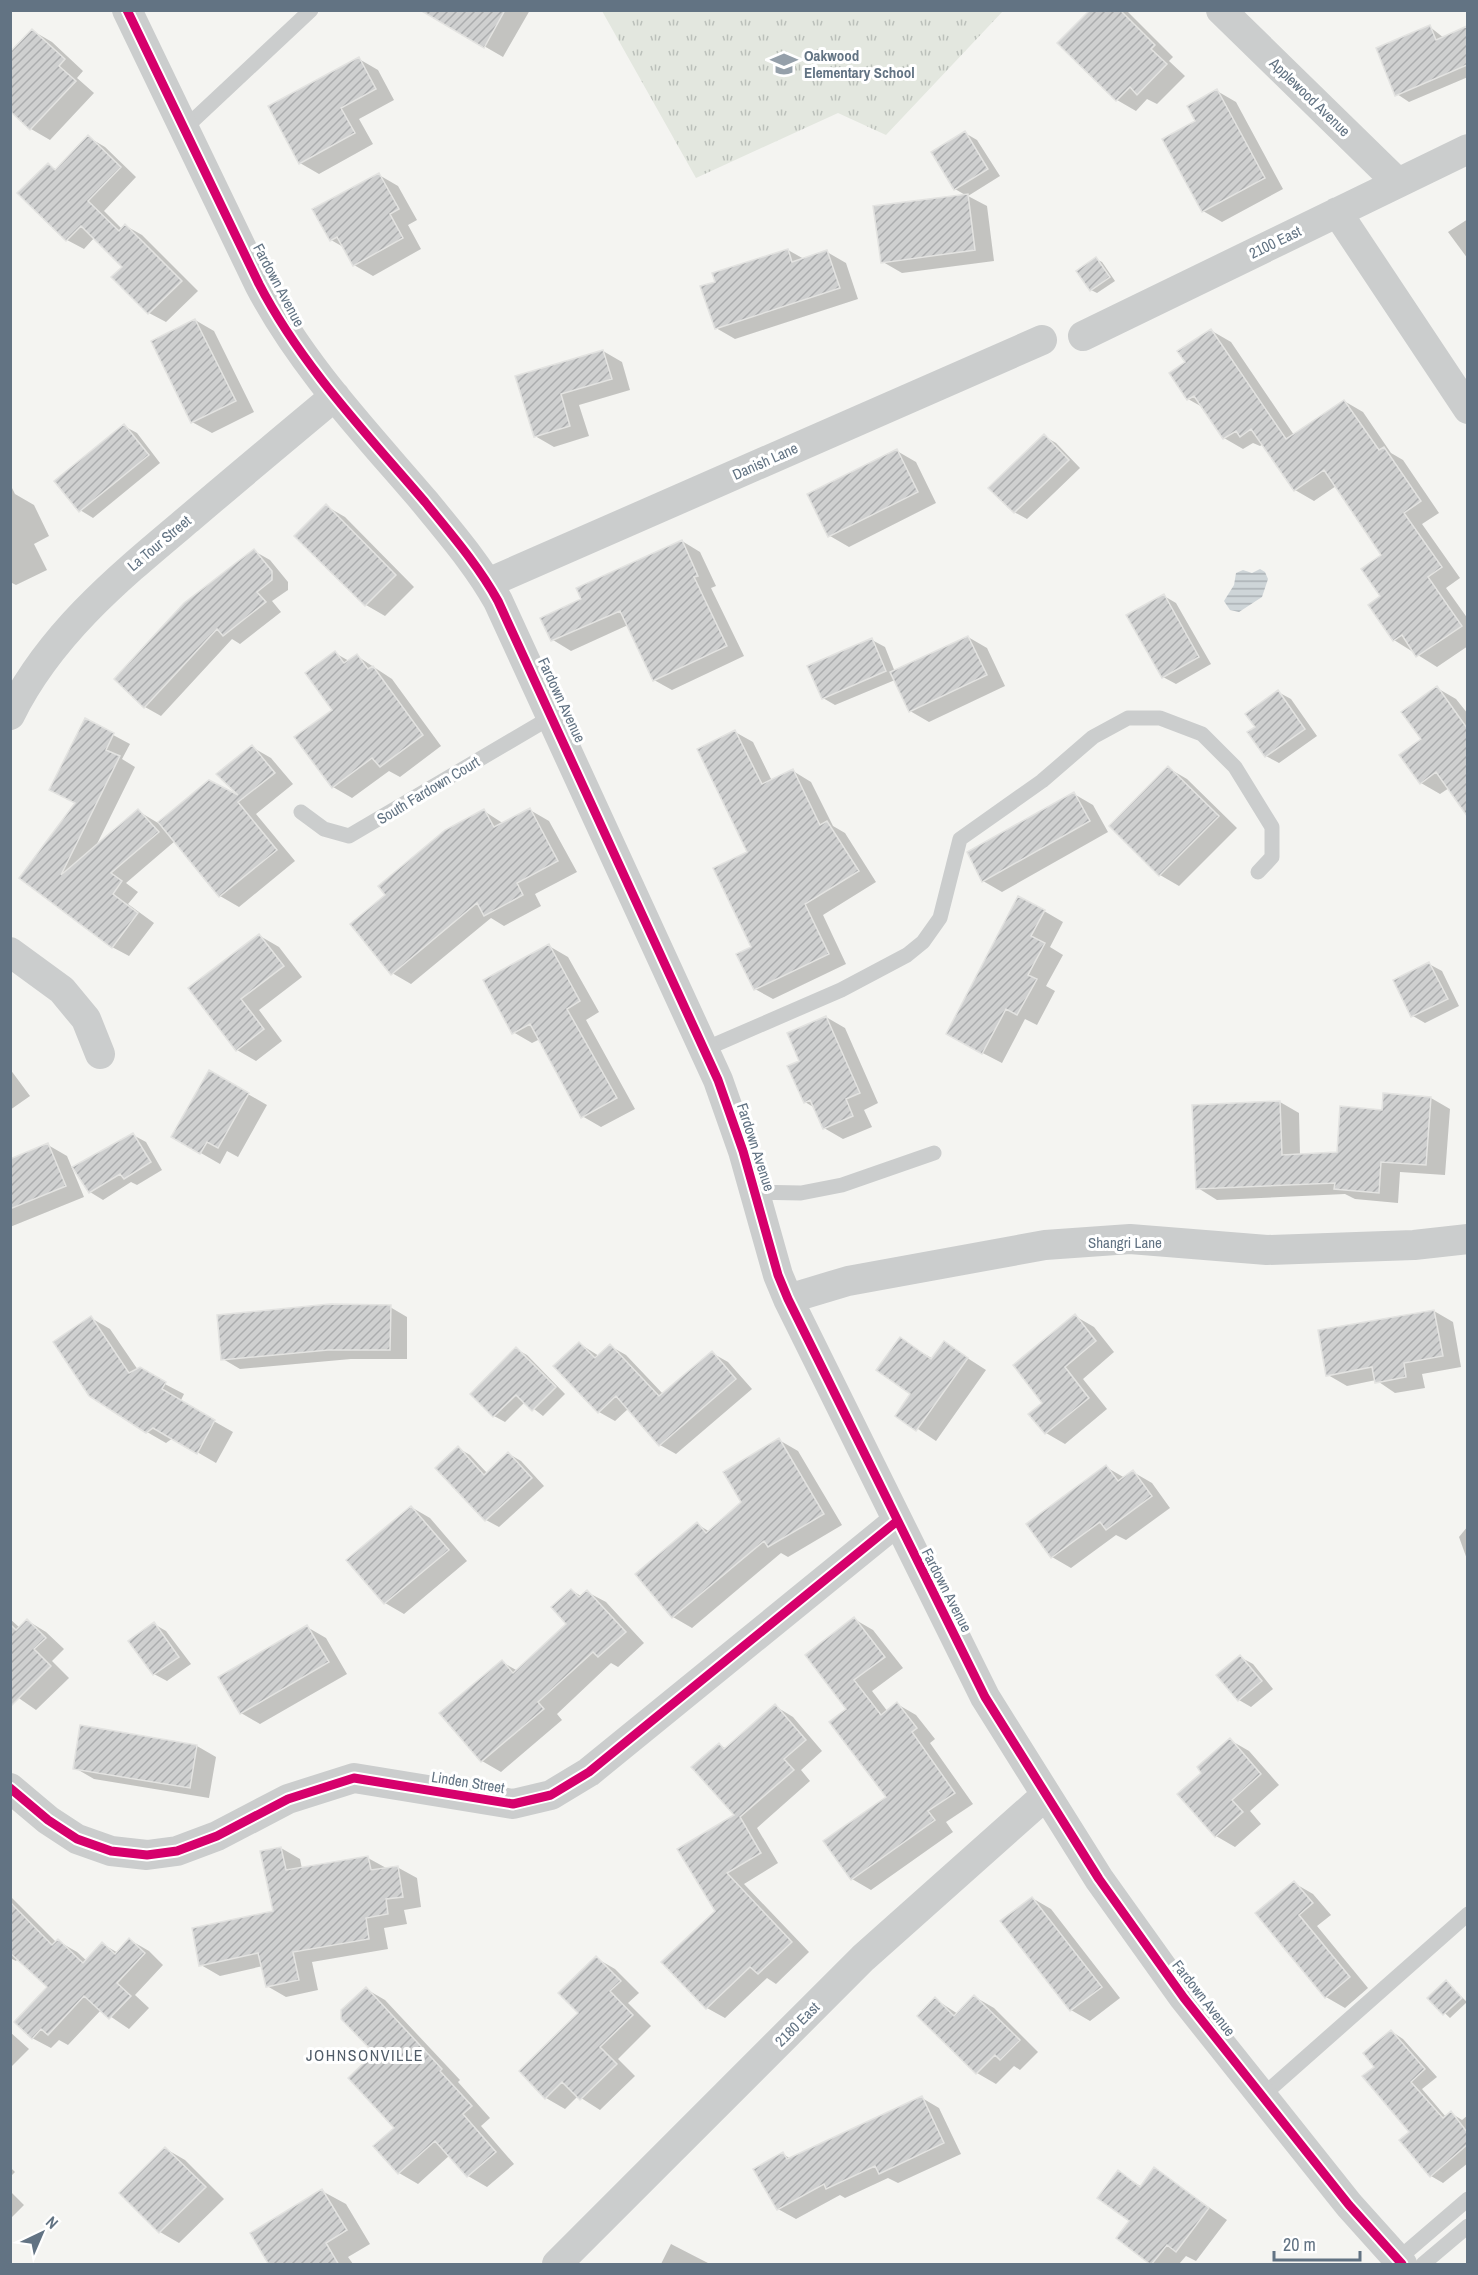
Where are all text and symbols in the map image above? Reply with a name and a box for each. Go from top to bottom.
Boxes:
place label: Oakwood Elementary School [804,45,915,83]
school or university icon: Oakwood Elementary School [769,49,799,79]
street label: Applewood Avenue [1264,52,1355,141]
street label: 2100 East [1245,220,1305,264]
street label: Fardown Avenue [248,240,310,330]
street label: Danish Lane [729,437,801,485]
street label: La Tour Street [123,510,196,576]
street label: Fardown Avenue [533,654,591,746]
street label: South Fardown Court [373,751,484,829]
street label: Fardown Avenue [732,1100,780,1194]
street label: Shangri Lane [1088,1232,1162,1253]
street label: Fardown Avenue [917,1544,977,1636]
street label: Linden Street [430,1766,507,1798]
street label: Fardown Avenue [1168,1955,1241,2041]
street label: 2180 East [770,1997,824,2051]
district label: JOHNSONVILLE [306,2044,424,2066]
north arrow [12,2203,72,2263]
text: N [41,2211,63,2233]
scale bar [1274,2224,1360,2262]
text: 20 m [1283,2232,1316,2257]

